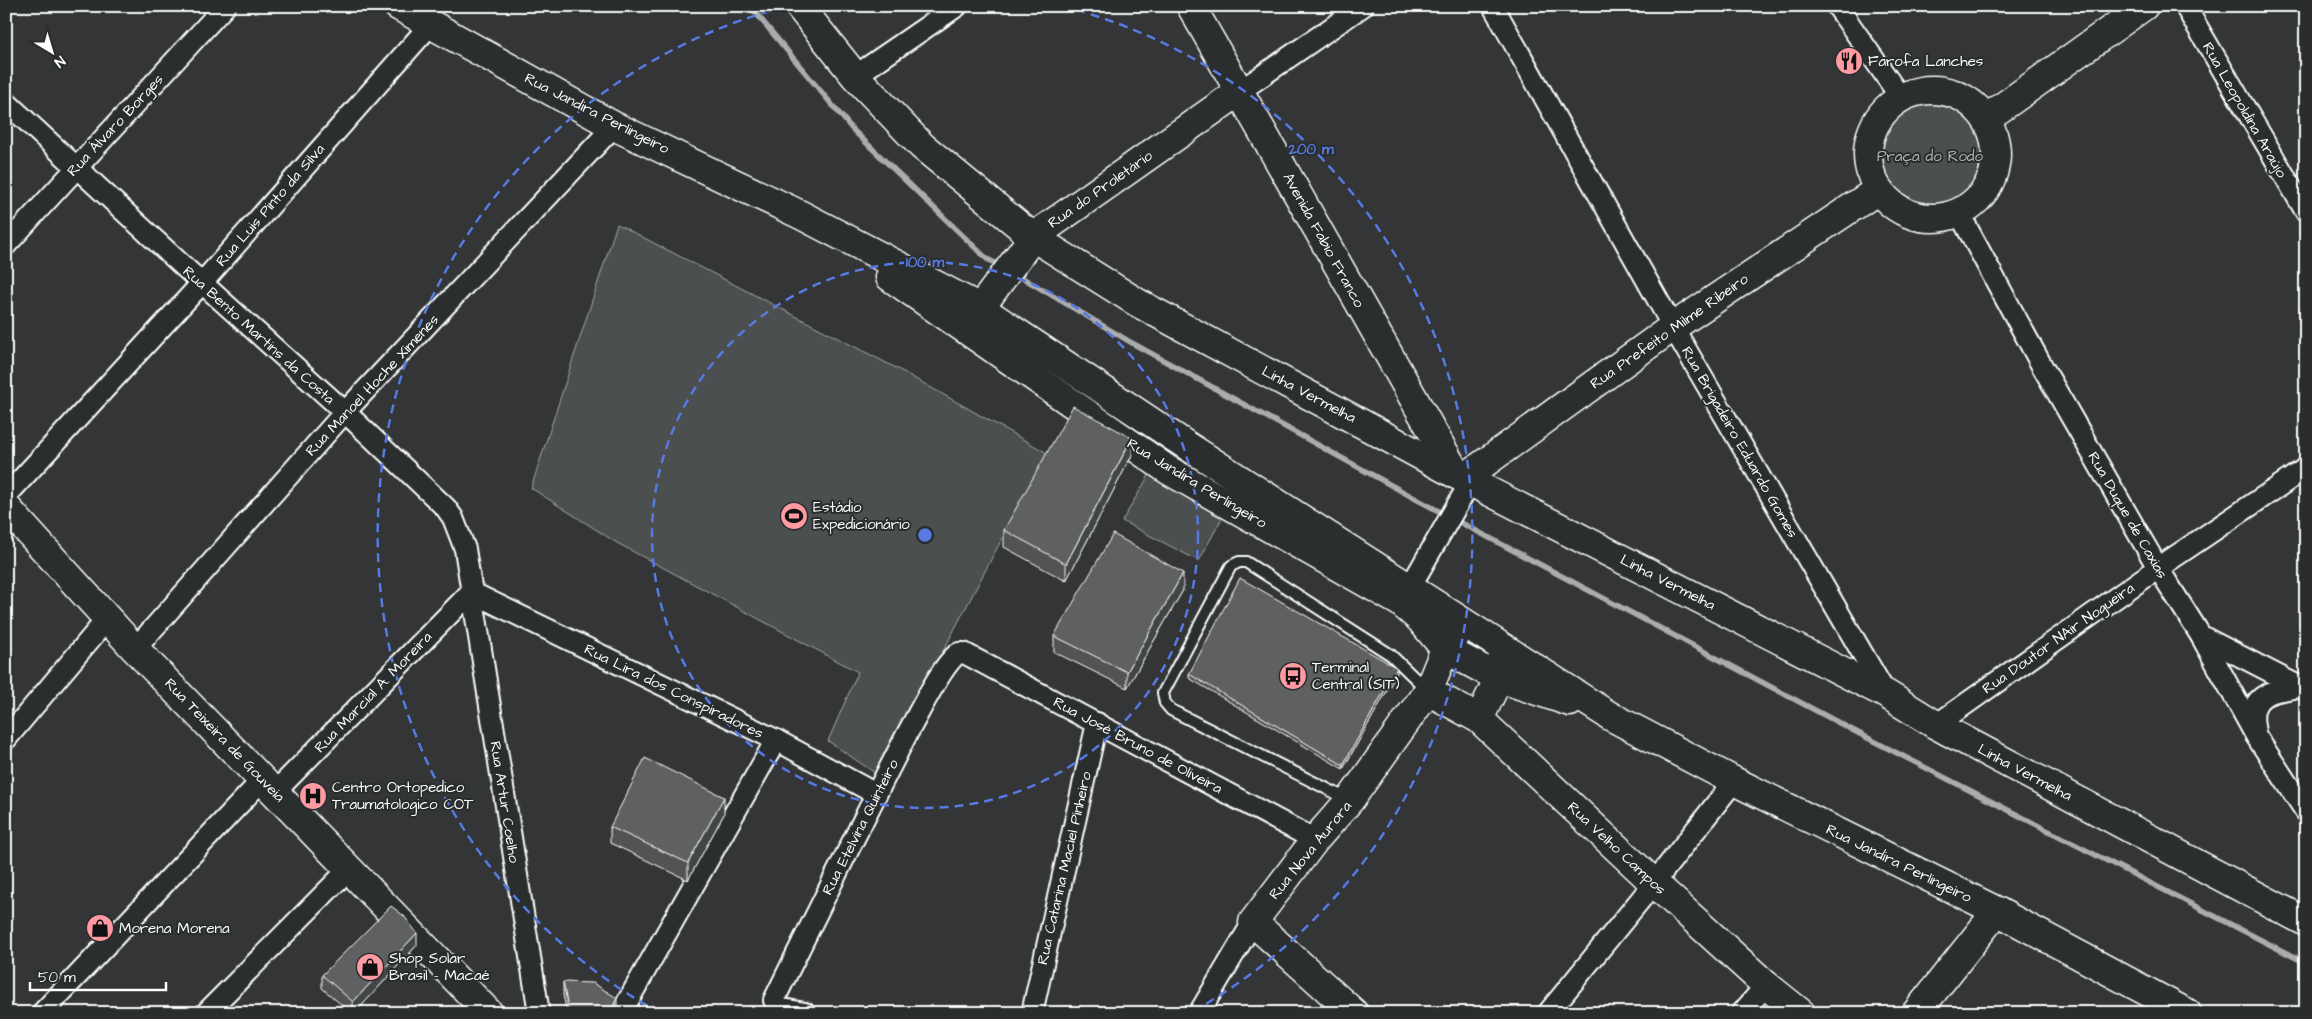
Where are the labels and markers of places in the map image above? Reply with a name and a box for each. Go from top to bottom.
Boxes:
restaurant icon: Farofa Lanches [1834,46,1864,76]
place label: Farofa Lanches [1868,51,1984,72]
place label: Estádio Expedicionário [813,497,910,535]
sports icon: Estádio Expedicionário [779,501,809,531]
centre of rings [916,526,934,544]
place label: Terminal Central (SIT) [1312,657,1400,695]
bus stop icon: Terminal Central (SIT) [1278,661,1308,691]
place label: Centro Ortopedico Traumatologico COT [332,777,474,816]
hospital icon: Centro Ortopedico Traumatologico COT [298,781,328,811]
shop icon: Morena Morena [85,913,115,943]
place label: Morena Morena [119,918,230,939]
place label: Shop Solar Brasil - Macaé [389,948,490,986]
shop icon: Shop Solar Brasil - Macaé [355,952,385,982]

